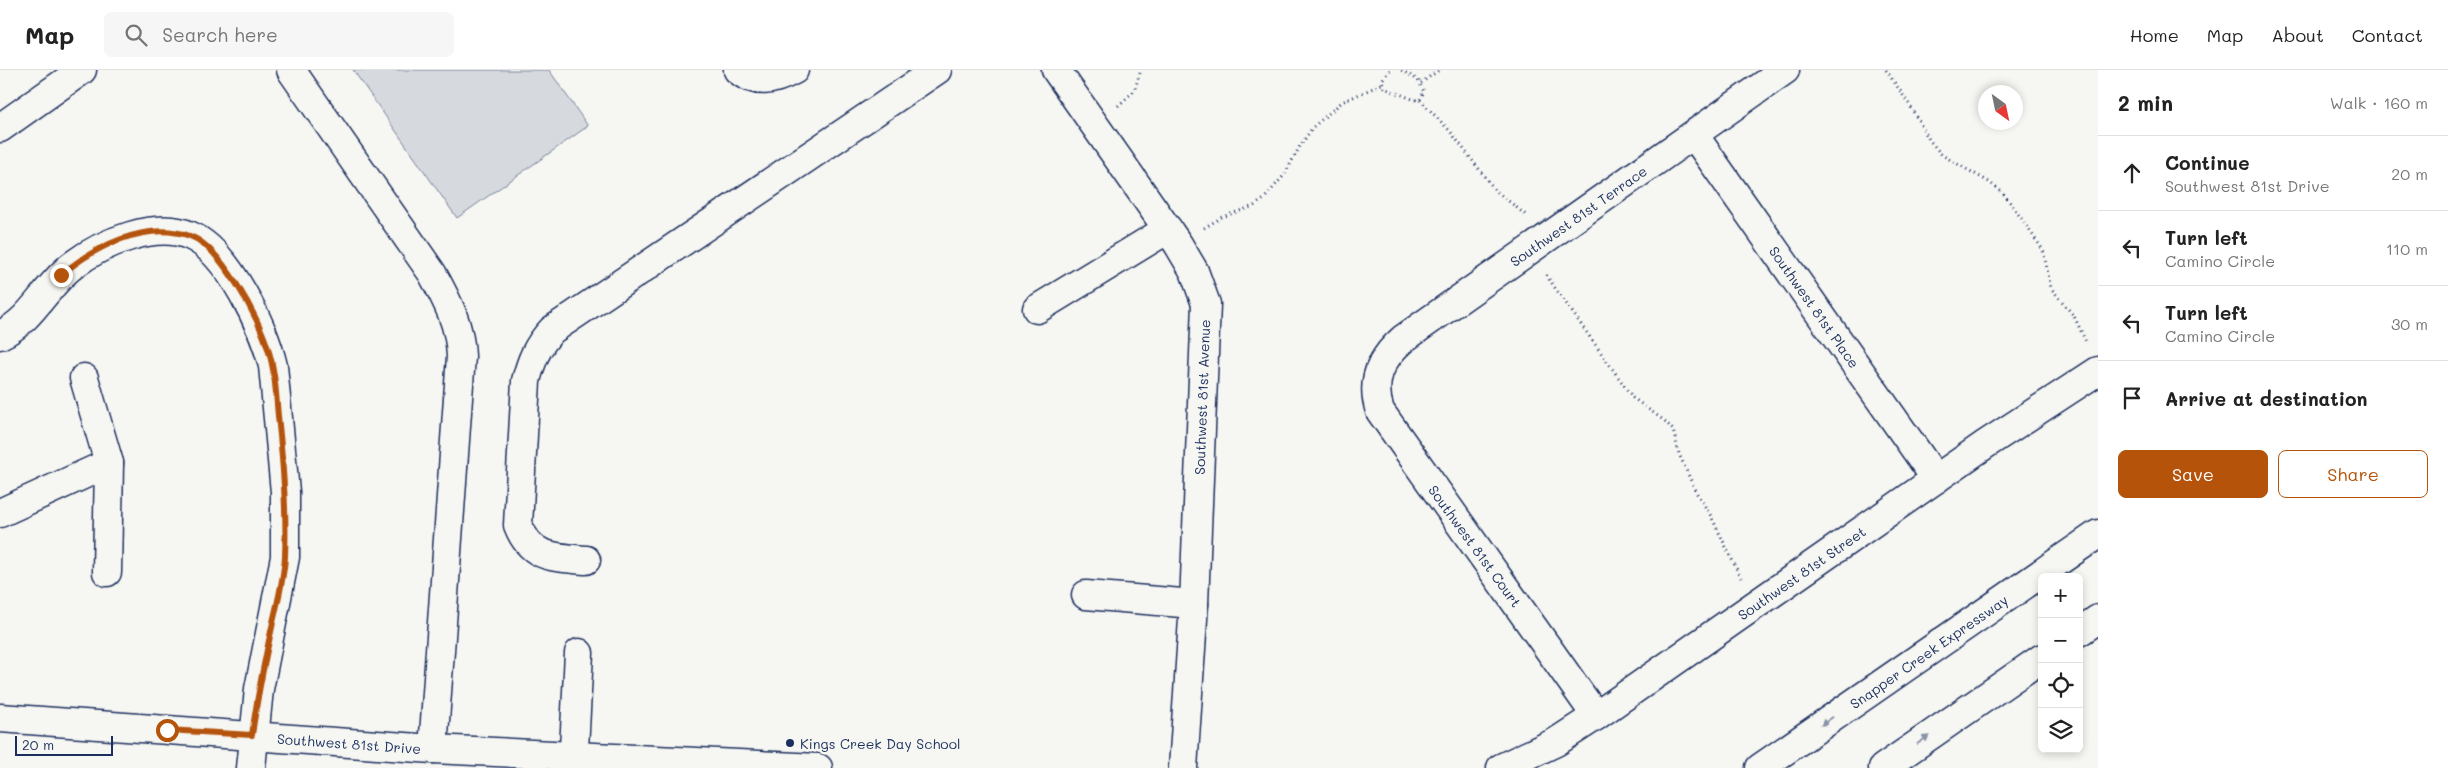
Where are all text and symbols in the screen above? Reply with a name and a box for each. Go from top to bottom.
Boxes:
search box [104,12,454,57]
text: Map [25,19,74,50]
icon: search [122,21,150,49]
text: Search here [162,22,278,47]
text: Home [2130,23,2179,47]
text: Map [2207,23,2243,47]
text: About [2271,23,2324,47]
text: Contact [2352,23,2423,47]
north arrow [1978,85,2023,130]
text: 2 min [2118,89,2173,116]
text: Walk · 160 m [2330,92,2428,113]
text: Continue [2165,150,2250,175]
icon: ahead [2118,159,2146,187]
street label: Southwest 81st Terrace [1506,161,1650,270]
text: 20 m [2391,163,2428,184]
text: Southwest 81st Drive [2165,175,2330,196]
text: Turn left [2165,225,2248,250]
icon: left [2118,234,2146,262]
text: 110 m [2386,238,2428,259]
street label: Southwest 81st Place [1765,242,1864,371]
text: Camino Circle [2165,250,2275,271]
route end [50,264,73,287]
text: Turn left [2165,300,2248,325]
icon: left [2118,309,2146,337]
text: 30 m [2391,313,2428,334]
street label: Southwest 81st Avenue [1190,319,1214,475]
text: Camino Circle [2165,325,2275,346]
icon: arrive [2118,384,2146,412]
text: Arrive at destination [2165,386,2368,411]
button: Save [2118,450,2268,498]
button: Share [2278,450,2428,498]
street label: Southwest 81st Court [1424,481,1526,611]
street label: Southwest 81st Street [1734,522,1869,624]
map controls [2038,573,2083,753]
button: + [2038,573,2083,618]
street label: Snapper Creek Expressway [1846,590,2011,713]
button: − [2038,618,2083,663]
button: locate [2038,663,2083,708]
button: layers [2038,708,2083,753]
one-way arrow [1821,716,1834,726]
route start [156,719,179,742]
street label: Southwest 81st Drive [277,728,422,758]
scale bar [15,733,112,756]
place label: Kings Creek Day School [800,734,960,753]
text: 20 m [22,735,54,754]
one-way arrow [1917,735,1930,745]
marker: Kings Creek Day School [784,737,796,749]

